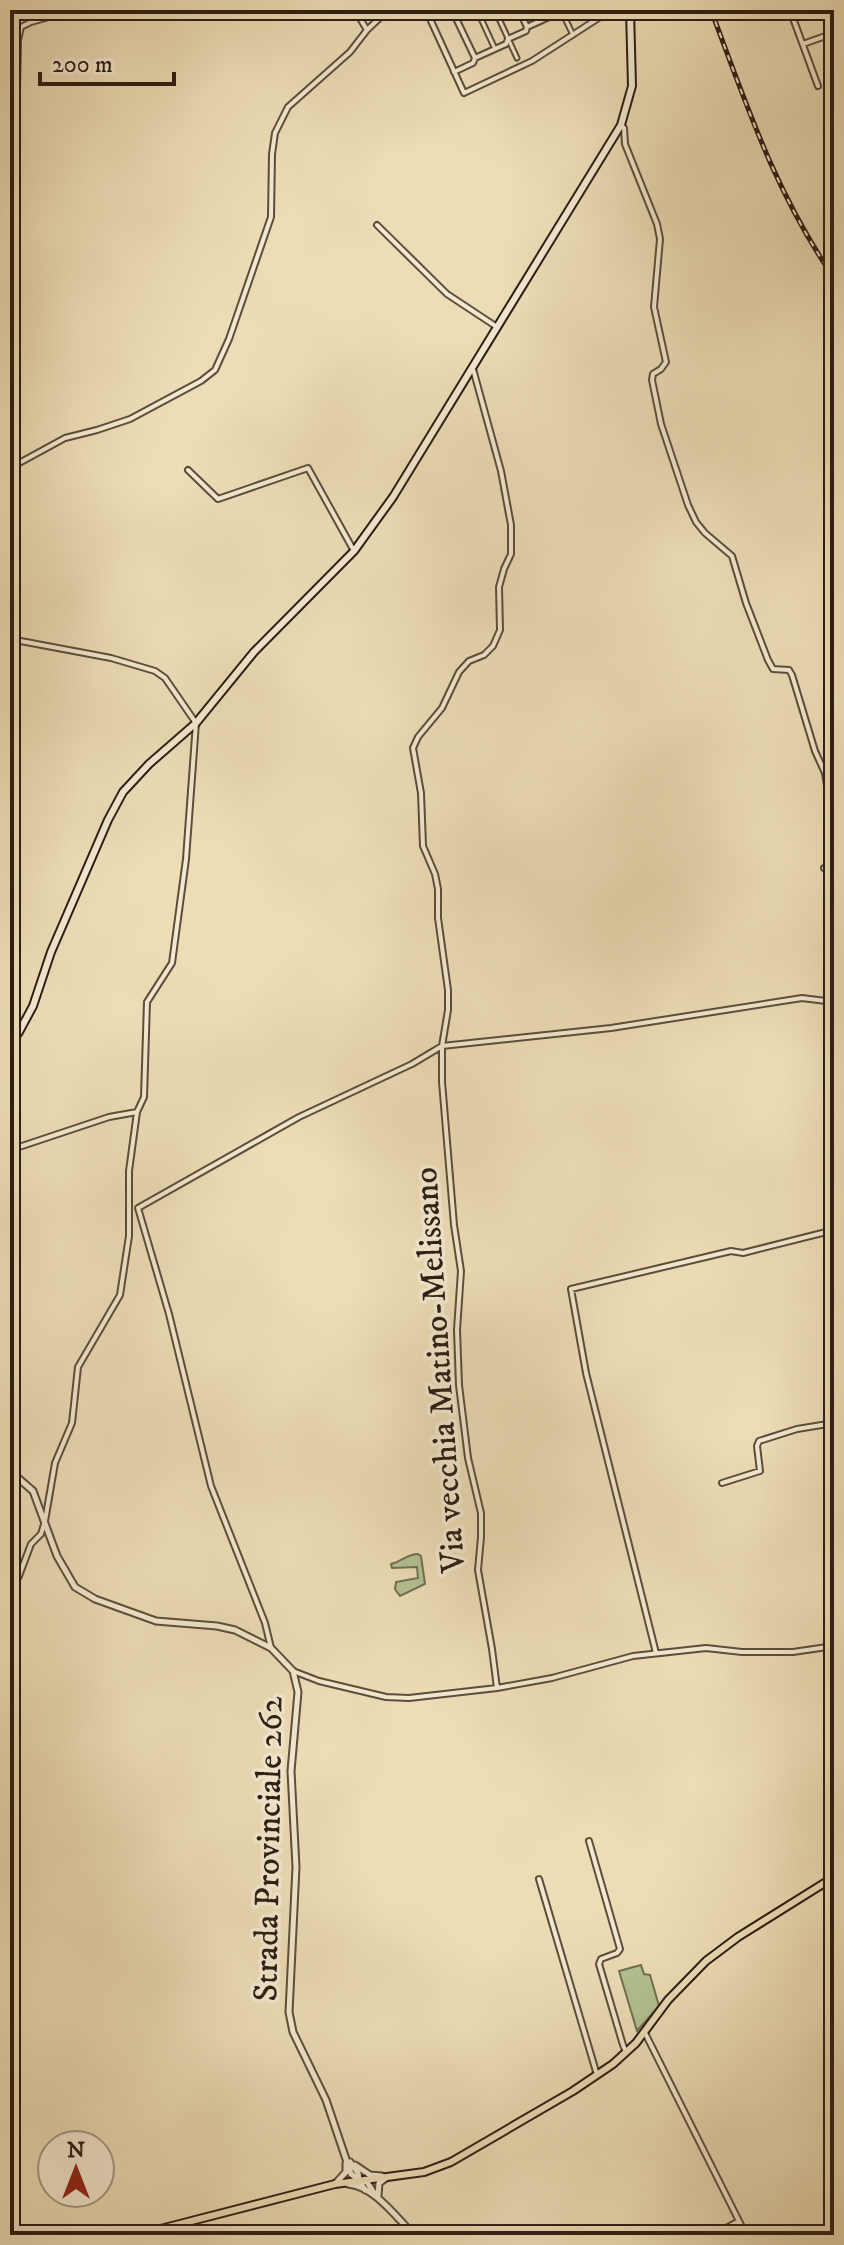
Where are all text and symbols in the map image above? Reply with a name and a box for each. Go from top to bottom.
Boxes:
scale bar [40,36,174,86]
text: 200 m [52,50,113,80]
street label: Via vecchia Matino-Melissano [405,1166,475,1575]
street label: Strada Provinciale 262 [245,1696,293,2002]
north arrow [36,2129,116,2209]
text: N [67,2137,85,2164]

